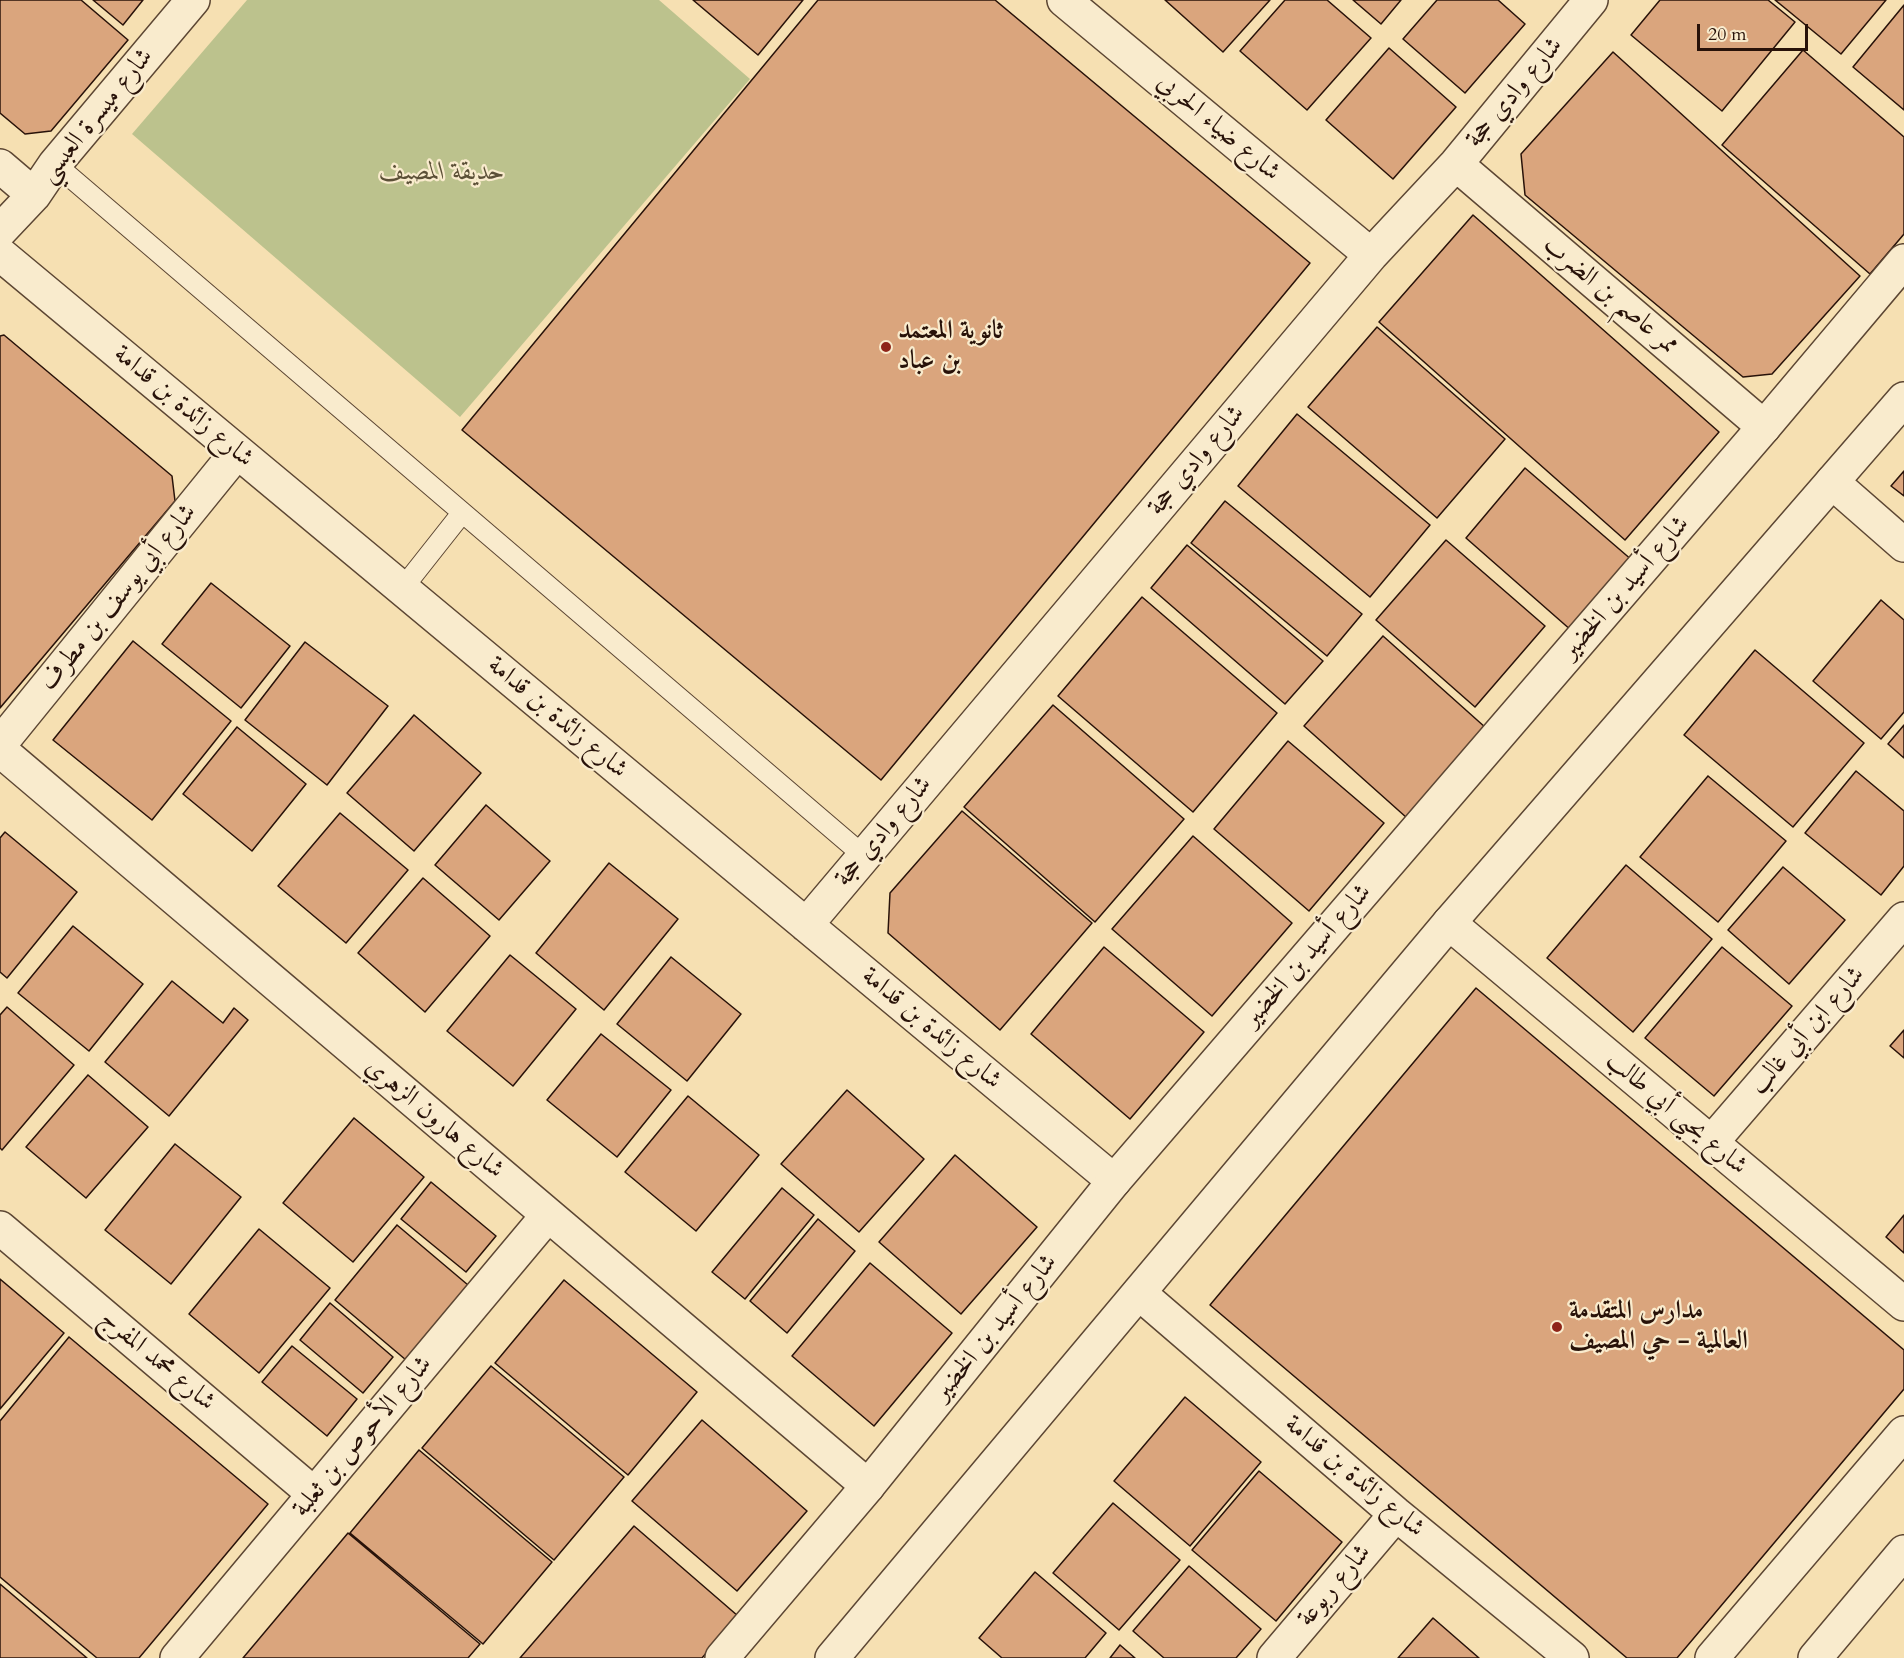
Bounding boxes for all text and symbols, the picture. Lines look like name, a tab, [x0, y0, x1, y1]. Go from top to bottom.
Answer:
scale bar	[1700, 12, 1811, 50]
text: 20 m	[1708, 22, 1747, 47]
street label: شارع وادي حجة	[1460, 31, 1570, 155]
street label: شارع ميسرة العبسي	[33, 42, 161, 190]
street label: شارع ضياء الحربي	[1150, 67, 1286, 189]
park label: حديقة المصيف	[379, 157, 505, 189]
street label: ممر عاصم بن الضرب	[1536, 230, 1684, 362]
place label: ثانوية المعتمد بن عباد	[898, 316, 1003, 378]
street label: شارع زائدة بن قدامة	[106, 339, 260, 475]
marker: ثانوية المعتمد بن عباد	[879, 340, 893, 354]
street label: شارع وادي حجة	[1142, 399, 1252, 523]
street label: شارع أبي يوسف بن مطرف	[34, 498, 204, 698]
street label: شارع أسيد بن الخضير	[1555, 510, 1697, 666]
street label: شارع زائدة بن قدامة	[480, 650, 634, 786]
street label: شارع وادي حجة	[829, 770, 939, 894]
street label: شارع أسيد بن الخضير	[1237, 878, 1379, 1034]
street label: شارع ابن أبي غالب	[1744, 960, 1872, 1102]
street label: شارع زائدة بن قدامة	[854, 961, 1008, 1097]
street label: شارع يحيى أبي طالب	[1599, 1046, 1753, 1182]
street label: شارع هارون الزهري	[358, 1052, 510, 1186]
street label: شارع أسيد بن الخضير	[927, 1248, 1065, 1408]
place label: مدارس المتقدمة العالمية - حي المصيف	[1569, 1296, 1748, 1358]
street label: شارع محمد المفرج	[93, 1304, 221, 1418]
marker: مدارس المتقدمة العالمية - حي المصيف	[1550, 1320, 1564, 1334]
street label: شارع الأحوص بن ثعلبة	[286, 1350, 440, 1524]
street label: شارع زائدة بن قدامة	[1277, 1409, 1431, 1545]
street label: شارع ربوعة	[1291, 1538, 1379, 1634]

